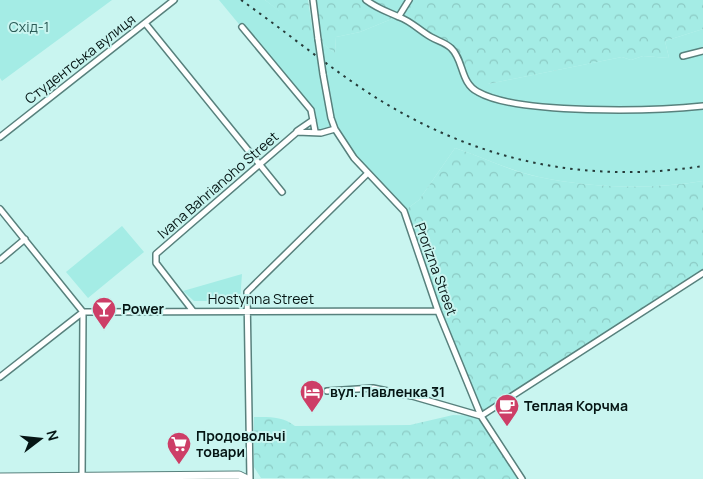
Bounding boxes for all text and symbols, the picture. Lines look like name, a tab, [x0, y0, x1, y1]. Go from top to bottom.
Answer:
street label: Студентська вулиця	[20, 9, 139, 108]
park label: Схід-1	[9, 17, 49, 36]
street label: Ivana Bahrianoho Street	[153, 127, 282, 242]
street label: Prorizna Street	[411, 220, 462, 318]
street label: Hostynna Street	[208, 289, 315, 308]
bar icon: Power	[91, 296, 117, 330]
place label: Power	[122, 299, 165, 318]
hotel icon: вул. Павленка 31	[299, 379, 325, 413]
place label: вул. Павленка 31	[330, 382, 445, 401]
cafe icon: Теплая Корчма	[494, 393, 520, 427]
place label: Теплая Корчма	[524, 396, 628, 415]
north arrow	[15, 414, 65, 464]
place label: Продовольчі товари	[196, 426, 286, 461]
text: N	[42, 428, 63, 443]
supermarket icon: Продовольчі товари	[166, 431, 192, 465]

